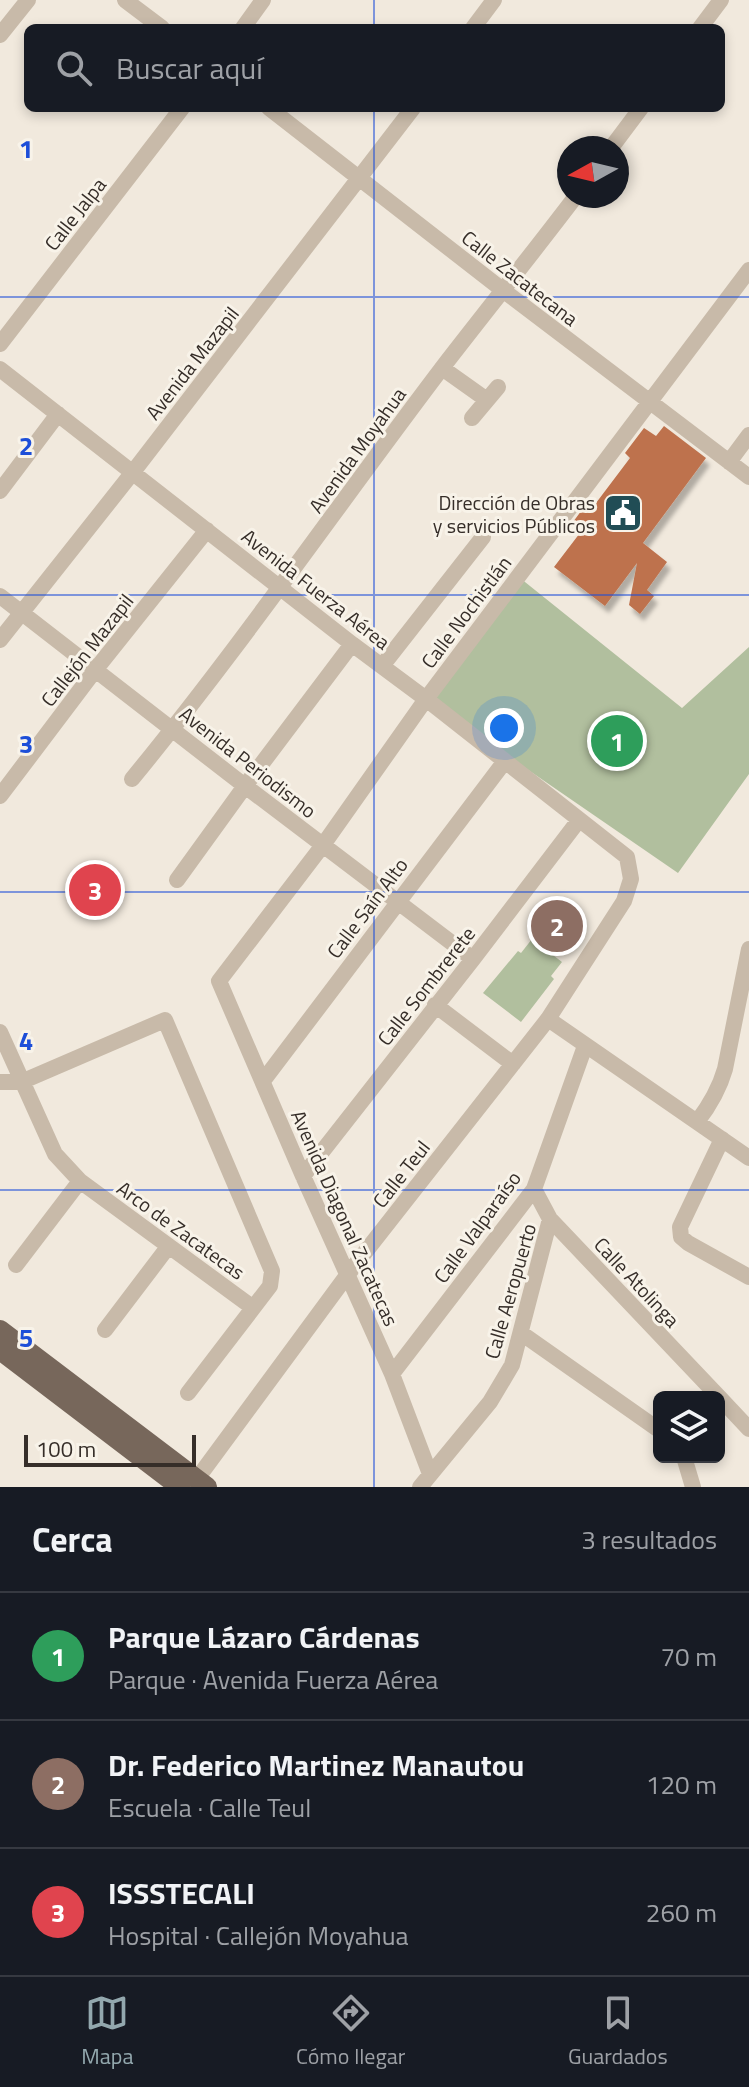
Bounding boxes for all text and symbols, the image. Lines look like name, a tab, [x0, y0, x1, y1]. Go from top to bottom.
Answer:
search box	[24, 24, 725, 112]
text: Buscar aquí	[116, 45, 263, 91]
icon: search	[52, 46, 96, 90]
text: 1	[19, 129, 33, 168]
north arrow	[557, 136, 629, 208]
street label: Calle Jalpa	[36, 171, 114, 257]
street label: Calle Zacatecana	[455, 222, 585, 334]
street label: Avenida Mazapil	[138, 300, 246, 426]
street label: Avenida Moyahua	[301, 381, 413, 519]
text: 2	[19, 426, 33, 465]
place label: Dirección de Obras y servicios Públicos	[433, 487, 595, 541]
public building icon: Dirección de Obras y servicios Públicos	[602, 492, 644, 534]
street label: Avenida Fuerza Aérea	[235, 521, 397, 657]
street label: Calle Nochistlán	[413, 549, 519, 675]
street label: Callejón Mazapil	[33, 587, 141, 713]
street label: Avenida Periodismo	[173, 699, 323, 825]
your location	[484, 708, 524, 748]
pin: 1	[591, 711, 643, 771]
text: 3	[19, 724, 33, 763]
street label: Calle Saín Alto	[319, 851, 415, 965]
pin: 3	[69, 860, 121, 920]
pin: 2	[531, 896, 583, 956]
street label: Calle Sombrerete	[369, 920, 483, 1052]
text: 4	[19, 1021, 33, 1060]
street label: Avenida Diagonal Zacatecas	[283, 1105, 407, 1331]
street label: Calle Teul	[365, 1133, 437, 1215]
street label: Calle Valparaíso	[426, 1164, 528, 1290]
street label: Arco de Zacatecas	[110, 1173, 252, 1287]
street label: Calle Aeropuerto	[476, 1220, 544, 1362]
street label: Calle Atolinga	[587, 1230, 687, 1334]
text: 5	[19, 1318, 33, 1357]
map controls	[653, 1391, 725, 1463]
button: layers	[653, 1391, 725, 1463]
scale bar	[24, 1431, 196, 1467]
text: 100 m	[36, 1432, 96, 1466]
text: Cerca	[32, 1513, 113, 1565]
text: 3 resultados	[581, 1520, 717, 1559]
text: Parque Lázaro Cárdenas	[108, 1614, 420, 1660]
text: 1	[51, 1637, 65, 1676]
text: 70 m	[660, 1637, 717, 1676]
text: Parque · Avenida Fuerza Aérea	[108, 1660, 438, 1699]
text: Dr. Federico Martinez Manautou	[108, 1742, 524, 1788]
text: 2	[51, 1765, 65, 1804]
text: 120 m	[646, 1765, 717, 1804]
text: Escuela · Calle Teul	[108, 1788, 311, 1827]
text: ISSSTECALI	[108, 1870, 255, 1916]
text: 3	[51, 1893, 65, 1932]
text: 260 m	[646, 1893, 717, 1932]
text: Hospital · Callejón Moyahua	[108, 1916, 409, 1955]
tab: Mapa	[81, 1991, 133, 2073]
tab: Cómo llegar	[296, 1991, 405, 2073]
tab: Guardados	[568, 1991, 668, 2073]

